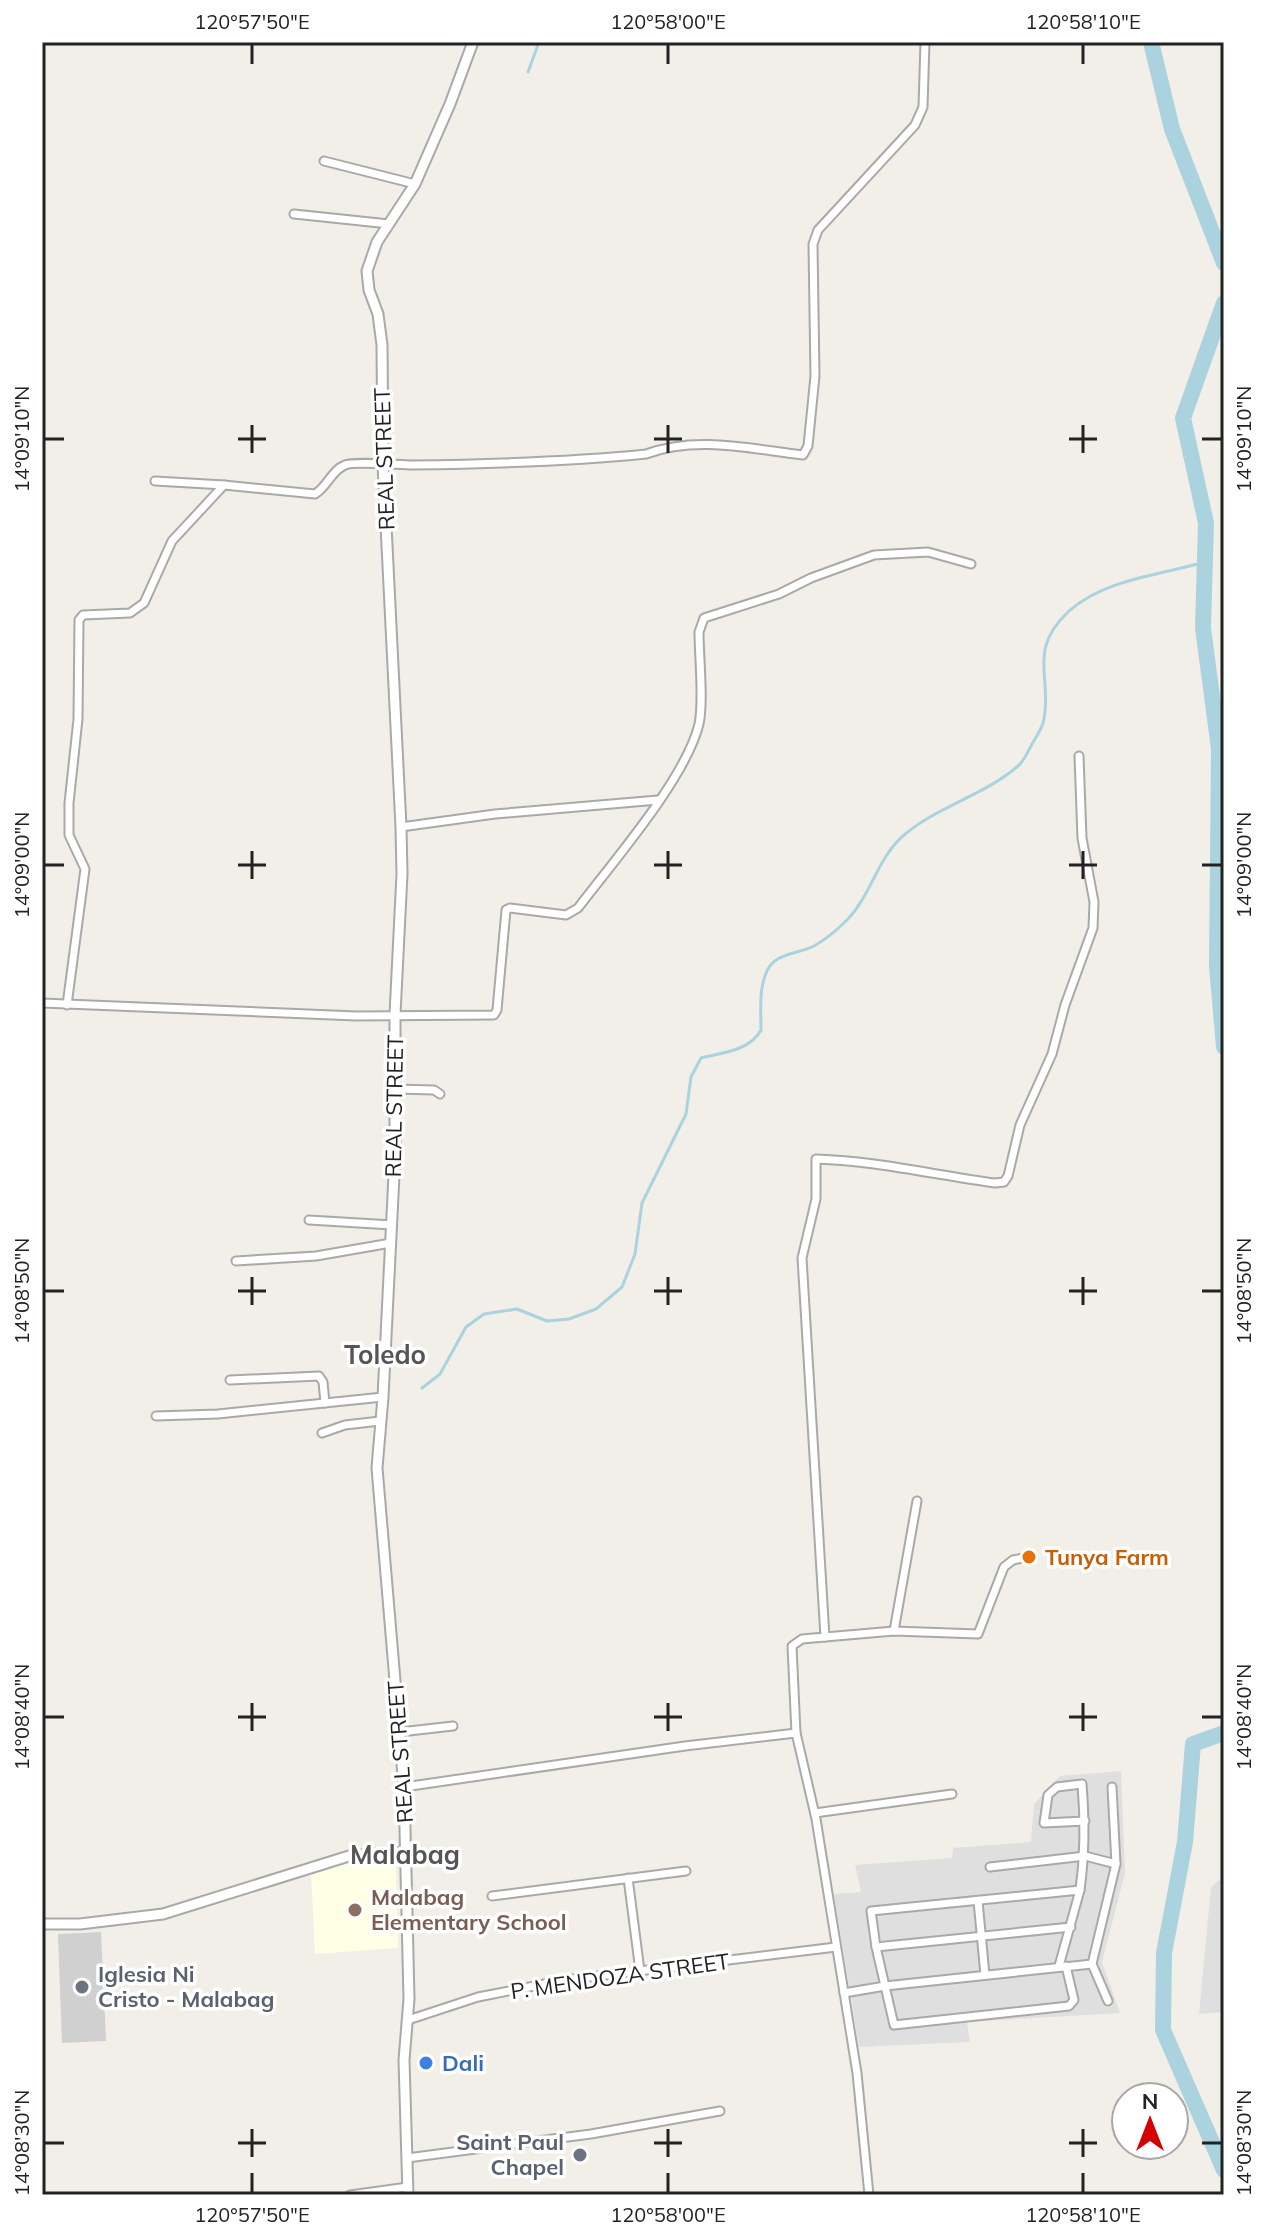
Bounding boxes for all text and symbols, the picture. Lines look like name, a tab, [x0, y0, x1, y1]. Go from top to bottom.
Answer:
text: 120°57'50"E	[194, 9, 310, 34]
text: 120°58'00"E	[610, 9, 726, 34]
text: 120°58'10"E	[1025, 9, 1141, 34]
text: 14°09'10"N	[9, 386, 34, 492]
text: 14°09'10"N	[1231, 386, 1256, 492]
street label: REAL STREET	[368, 387, 400, 531]
text: 14°09'00"N	[9, 812, 34, 918]
text: 14°09'00"N	[1231, 812, 1256, 918]
street label: REAL STREET	[379, 1035, 409, 1177]
text: 14°08'50"N	[9, 1238, 34, 1344]
text: 14°08'50"N	[1231, 1238, 1256, 1344]
district label: Toledo	[344, 1338, 426, 1371]
place label: Tunya Farm	[1045, 1543, 1169, 1571]
marker: Tunya Farm	[1020, 1548, 1038, 1566]
text: 14°08'40"N	[9, 1664, 34, 1770]
text: 14°08'40"N	[1231, 1664, 1256, 1770]
street label: REAL STREET	[381, 1680, 419, 1824]
district label: Malabag	[350, 1838, 460, 1871]
place label: Malabag Elementary School	[371, 1883, 567, 1936]
marker: Malabag Elementary School	[346, 1901, 364, 1919]
street label: P. MENDOZA STREET	[509, 1947, 731, 2005]
place label: Iglesia Ni Cristo - Malabag	[98, 1960, 274, 2013]
marker: Iglesia Ni Cristo - Malabag	[73, 1978, 91, 1996]
place label: Dali	[442, 2049, 484, 2077]
marker: Dali	[417, 2054, 435, 2072]
north arrow	[1110, 2081, 1190, 2161]
text: N	[1142, 2087, 1158, 2115]
text: 14°08'30"N	[9, 2090, 34, 2196]
text: 14°08'30"N	[1231, 2090, 1256, 2196]
place label: Saint Paul Chapel	[456, 2128, 564, 2181]
marker: Saint Paul Chapel	[571, 2146, 589, 2164]
text: 120°57'50"E	[194, 2202, 310, 2227]
text: 120°58'00"E	[610, 2202, 726, 2227]
text: 120°58'10"E	[1025, 2202, 1141, 2227]

